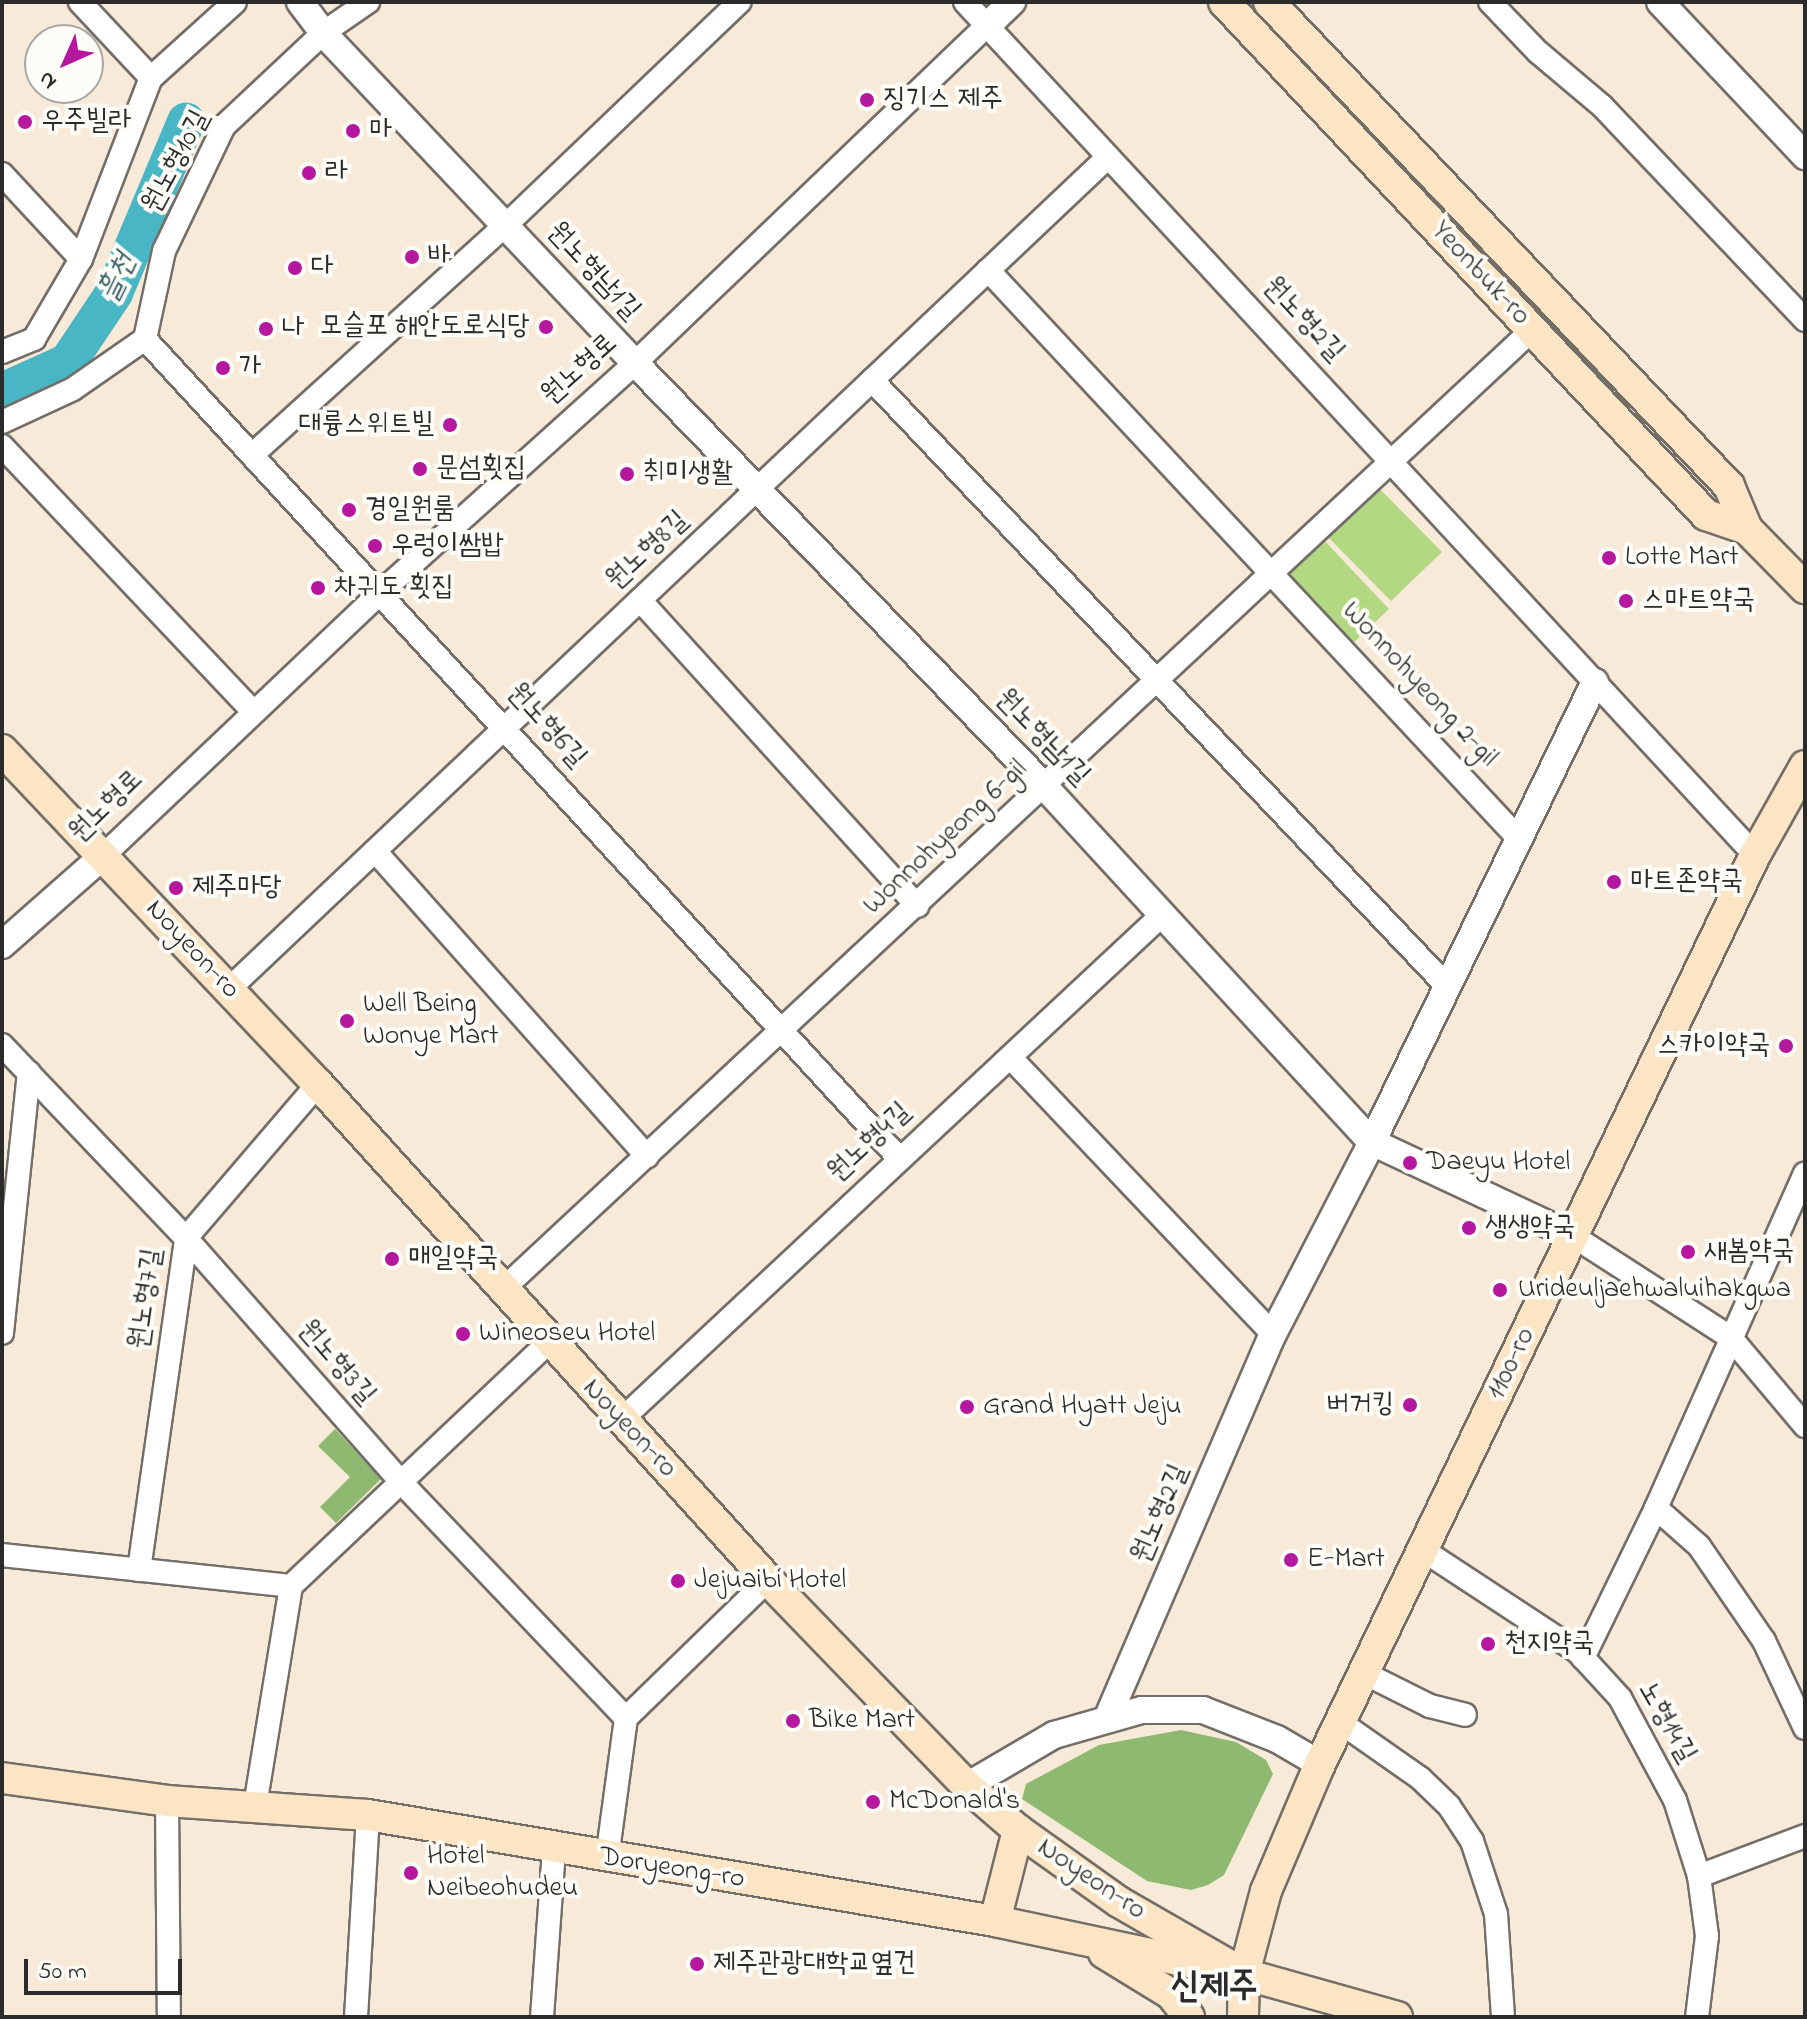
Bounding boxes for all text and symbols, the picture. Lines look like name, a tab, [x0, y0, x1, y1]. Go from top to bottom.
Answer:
north arrow	[24, 24, 104, 104]
text: N	[32, 63, 65, 96]
place label: 징기스 제주	[883, 83, 1003, 117]
marker: 징기스 제주	[858, 91, 876, 109]
place label: 우주빌라	[41, 105, 131, 139]
street label: 원노형10길	[136, 105, 218, 219]
marker: 우주빌라	[16, 113, 34, 131]
place label: 마	[369, 114, 392, 148]
marker: 마	[344, 122, 362, 140]
place label: 라	[325, 156, 348, 190]
marker: 라	[300, 164, 318, 182]
street label: Yeonbuk-ro	[1423, 215, 1537, 333]
street label: 원노형남1길	[539, 216, 647, 328]
place label: 바	[428, 240, 451, 274]
water label: 흘천	[91, 248, 145, 308]
marker: 바	[403, 248, 421, 266]
place label: 다	[311, 251, 334, 285]
marker: 다	[286, 259, 304, 277]
street label: 원노형2길	[1255, 270, 1351, 370]
place label: 모슬포 해안도로식당	[320, 310, 530, 344]
place label: 나	[282, 312, 305, 346]
marker: 모슬포 해안도로식당	[537, 318, 555, 336]
marker: 나	[257, 320, 275, 338]
street label: 원노형로	[535, 327, 625, 413]
place label: 가	[239, 351, 262, 385]
marker: 가	[214, 359, 232, 377]
place label: 대륭스위트빌	[299, 408, 434, 442]
marker: 대륭스위트빌	[441, 416, 459, 434]
place label: 문섬횟집	[436, 452, 526, 486]
place label: 취미생활	[643, 457, 733, 491]
marker: 문섬횟집	[411, 460, 429, 478]
marker: 취미생활	[618, 465, 636, 483]
place label: 경일원룸	[365, 493, 455, 527]
marker: 경일원룸	[340, 501, 358, 519]
street label: 원노형8길	[600, 504, 696, 598]
place label: 우렁이쌈밥	[391, 529, 504, 563]
marker: 우렁이쌈밥	[366, 537, 384, 555]
place label: Lotte Mart	[1625, 541, 1738, 575]
marker: Lotte Mart	[1600, 549, 1618, 567]
place label: 차귀도 횟집	[334, 571, 454, 605]
marker: 차귀도 횟집	[309, 579, 327, 597]
place label: 스마트약국	[1642, 584, 1755, 618]
marker: 스마트약국	[1617, 592, 1635, 610]
street label: Wonnohyeong 2-gil	[1334, 595, 1504, 775]
street label: 원노형6길	[499, 677, 593, 775]
street label: 원노형남1길	[988, 683, 1096, 793]
street label: Wonnohyeong 6-gil	[857, 753, 1035, 923]
street label: 원노형로	[63, 764, 151, 850]
place label: 마트존약국	[1630, 865, 1743, 899]
place label: 제주마당	[192, 871, 282, 905]
marker: 마트존약국	[1605, 873, 1623, 891]
marker: 제주마당	[167, 879, 185, 897]
street label: Noyeon-ro	[138, 893, 246, 1007]
place label: Well Being Wonye Mart	[363, 988, 498, 1054]
marker: Well Being Wonye Mart	[338, 1012, 356, 1030]
place label: 스카이약국	[1657, 1029, 1770, 1063]
marker: 스카이약국	[1777, 1037, 1795, 1055]
street label: 원노형4길	[821, 1096, 919, 1190]
place label: Daeyu Hotel	[1426, 1146, 1570, 1180]
marker: Daeyu Hotel	[1401, 1154, 1419, 1172]
place label: 생생약국	[1485, 1211, 1575, 1245]
marker: 생생약국	[1460, 1219, 1478, 1237]
place label: 새봄약국	[1704, 1235, 1794, 1269]
place label: 매일약국	[408, 1242, 498, 1276]
marker: 새봄약국	[1679, 1243, 1697, 1261]
street label: 원노형7길	[123, 1246, 171, 1352]
marker: 매일약국	[383, 1250, 401, 1268]
place label: Urideuljaehwaluihakgwa	[1518, 1273, 1791, 1307]
marker: Urideuljaehwaluihakgwa	[1489, 1279, 1511, 1301]
street label: 원노형3길	[290, 1314, 382, 1412]
place label: Wineoseu Hotel	[479, 1317, 655, 1351]
street label: 1100-ro	[1480, 1323, 1544, 1405]
marker: Wineoseu Hotel	[454, 1325, 472, 1343]
street label: Noyeon-ro	[575, 1372, 683, 1486]
place label: 버거킹	[1326, 1388, 1394, 1422]
place label: Grand Hyatt Jeju	[983, 1390, 1181, 1424]
marker: 버거킹	[1401, 1396, 1419, 1414]
marker: Grand Hyatt Jeju	[958, 1398, 976, 1416]
street label: 원노형2길	[1125, 1460, 1197, 1568]
place label: E-Mart	[1307, 1543, 1385, 1577]
marker: E-Mart	[1282, 1551, 1300, 1569]
place label: Jejuaibi Hotel	[694, 1564, 846, 1598]
marker: Jejuaibi Hotel	[669, 1572, 687, 1590]
place label: 천지약국	[1504, 1627, 1594, 1661]
marker: 천지약국	[1479, 1635, 1497, 1653]
street label: 노형14길	[1629, 1676, 1703, 1770]
place label: Bike Mart	[809, 1704, 915, 1738]
marker: Bike Mart	[784, 1712, 802, 1730]
place label: McDonald's	[889, 1785, 1020, 1819]
marker: McDonald's	[864, 1793, 882, 1811]
street label: Noyeon-ro	[1030, 1831, 1152, 1929]
place label: Hotel Neibeohudeu	[427, 1840, 578, 1906]
street label: Doryeong-ro	[597, 1841, 747, 1897]
marker: Hotel Neibeohudeu	[402, 1864, 420, 1882]
scale bar	[28, 1943, 186, 1993]
place label: 제주관광대학교옆건	[713, 1947, 916, 1981]
text: 50 m	[38, 1955, 87, 1990]
marker: 제주관광대학교옆건	[688, 1955, 706, 1973]
district label: 신제주	[1171, 1966, 1257, 2010]

